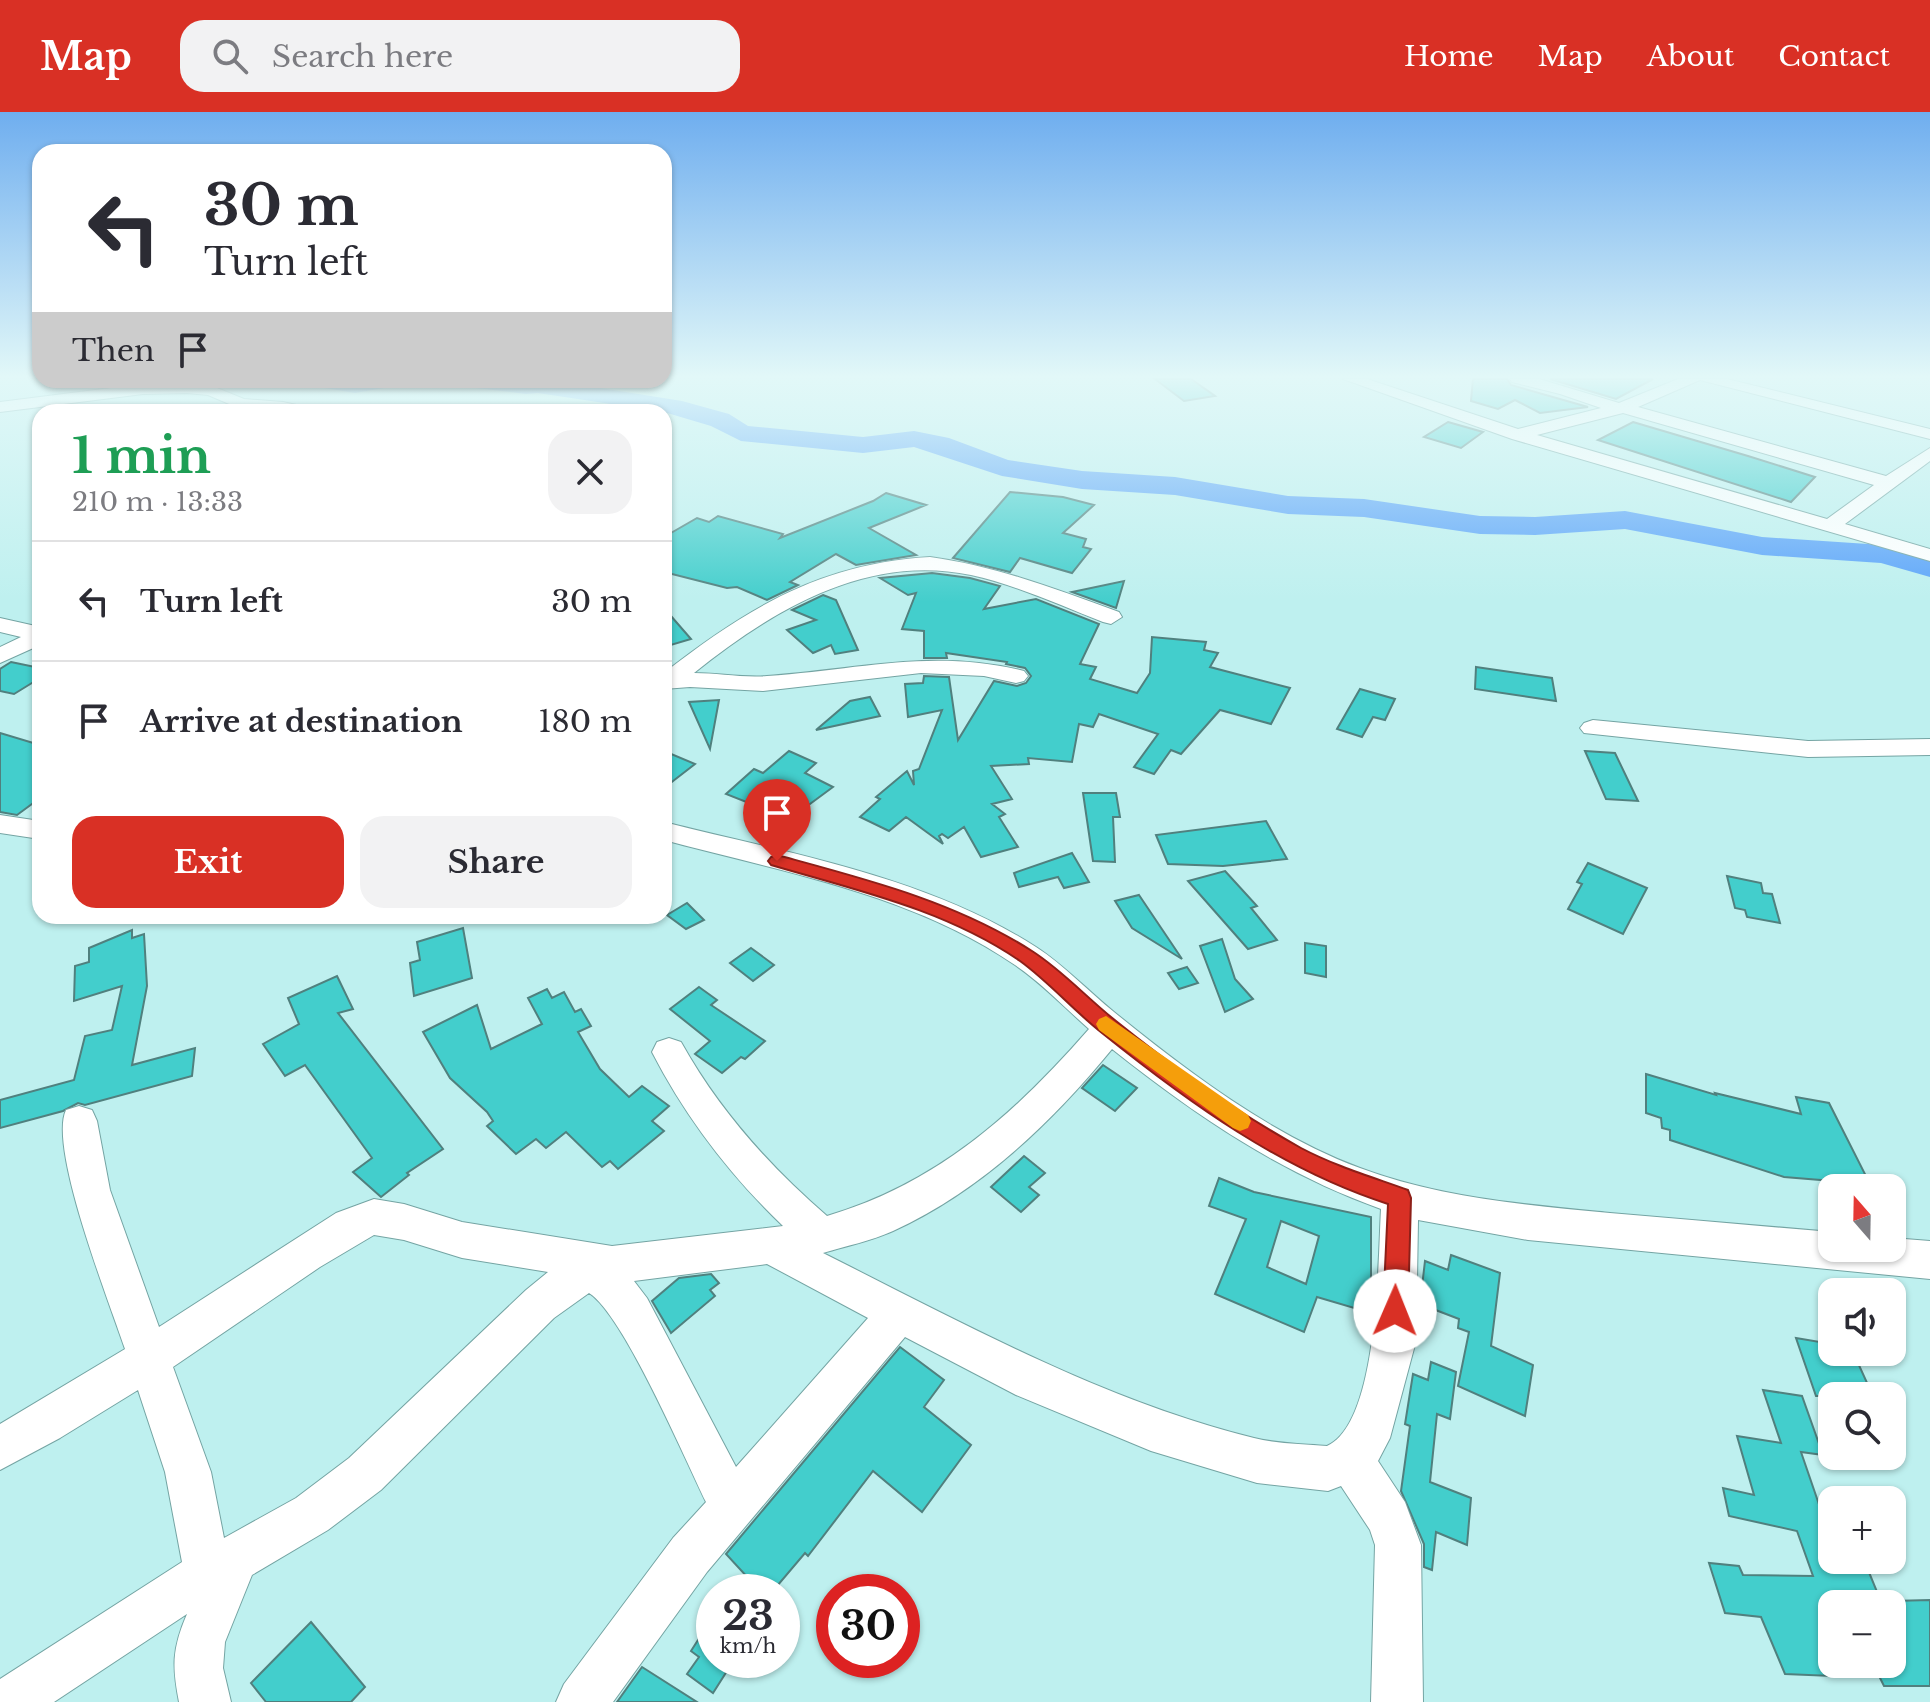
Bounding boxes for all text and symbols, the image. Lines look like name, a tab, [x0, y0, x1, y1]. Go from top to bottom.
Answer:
search box	[180, 20, 740, 92]
text: Map	[40, 33, 132, 80]
icon: search	[208, 34, 252, 78]
text: Search here	[272, 38, 453, 75]
text: Home	[1404, 39, 1494, 74]
text: Map	[1538, 39, 1603, 74]
text: About	[1647, 39, 1734, 74]
text: Contact	[1778, 39, 1890, 74]
text: 30 m	[204, 171, 359, 240]
icon: left	[72, 176, 176, 280]
text: Turn left	[204, 240, 368, 285]
icon: arrive	[171, 328, 215, 372]
text: Then	[72, 332, 155, 369]
text: 1 min	[72, 426, 211, 486]
button: close	[548, 430, 632, 514]
text: 210 m · 13:33	[72, 486, 243, 518]
icon: left	[72, 579, 116, 623]
text: Turn left	[140, 583, 283, 620]
text: 30 m	[551, 583, 632, 620]
icon: arrive	[72, 699, 116, 743]
text: Arrive at destination	[140, 703, 463, 740]
text: 180 m	[538, 703, 632, 740]
pin	[743, 779, 811, 861]
icon: arrive	[755, 791, 799, 835]
button: Exit	[72, 816, 344, 908]
button: Share	[360, 816, 632, 908]
north arrow	[1818, 1174, 1906, 1262]
map controls	[1818, 1174, 1906, 1678]
position arrow	[1353, 1269, 1437, 1353]
button: sound	[1818, 1278, 1906, 1366]
button: search	[1818, 1382, 1906, 1470]
button: +	[1818, 1486, 1906, 1574]
speed limit sign: 30	[816, 1574, 920, 1678]
button: −	[1818, 1590, 1906, 1678]
text: 23	[722, 1591, 774, 1641]
text: km/h	[720, 1634, 776, 1658]

